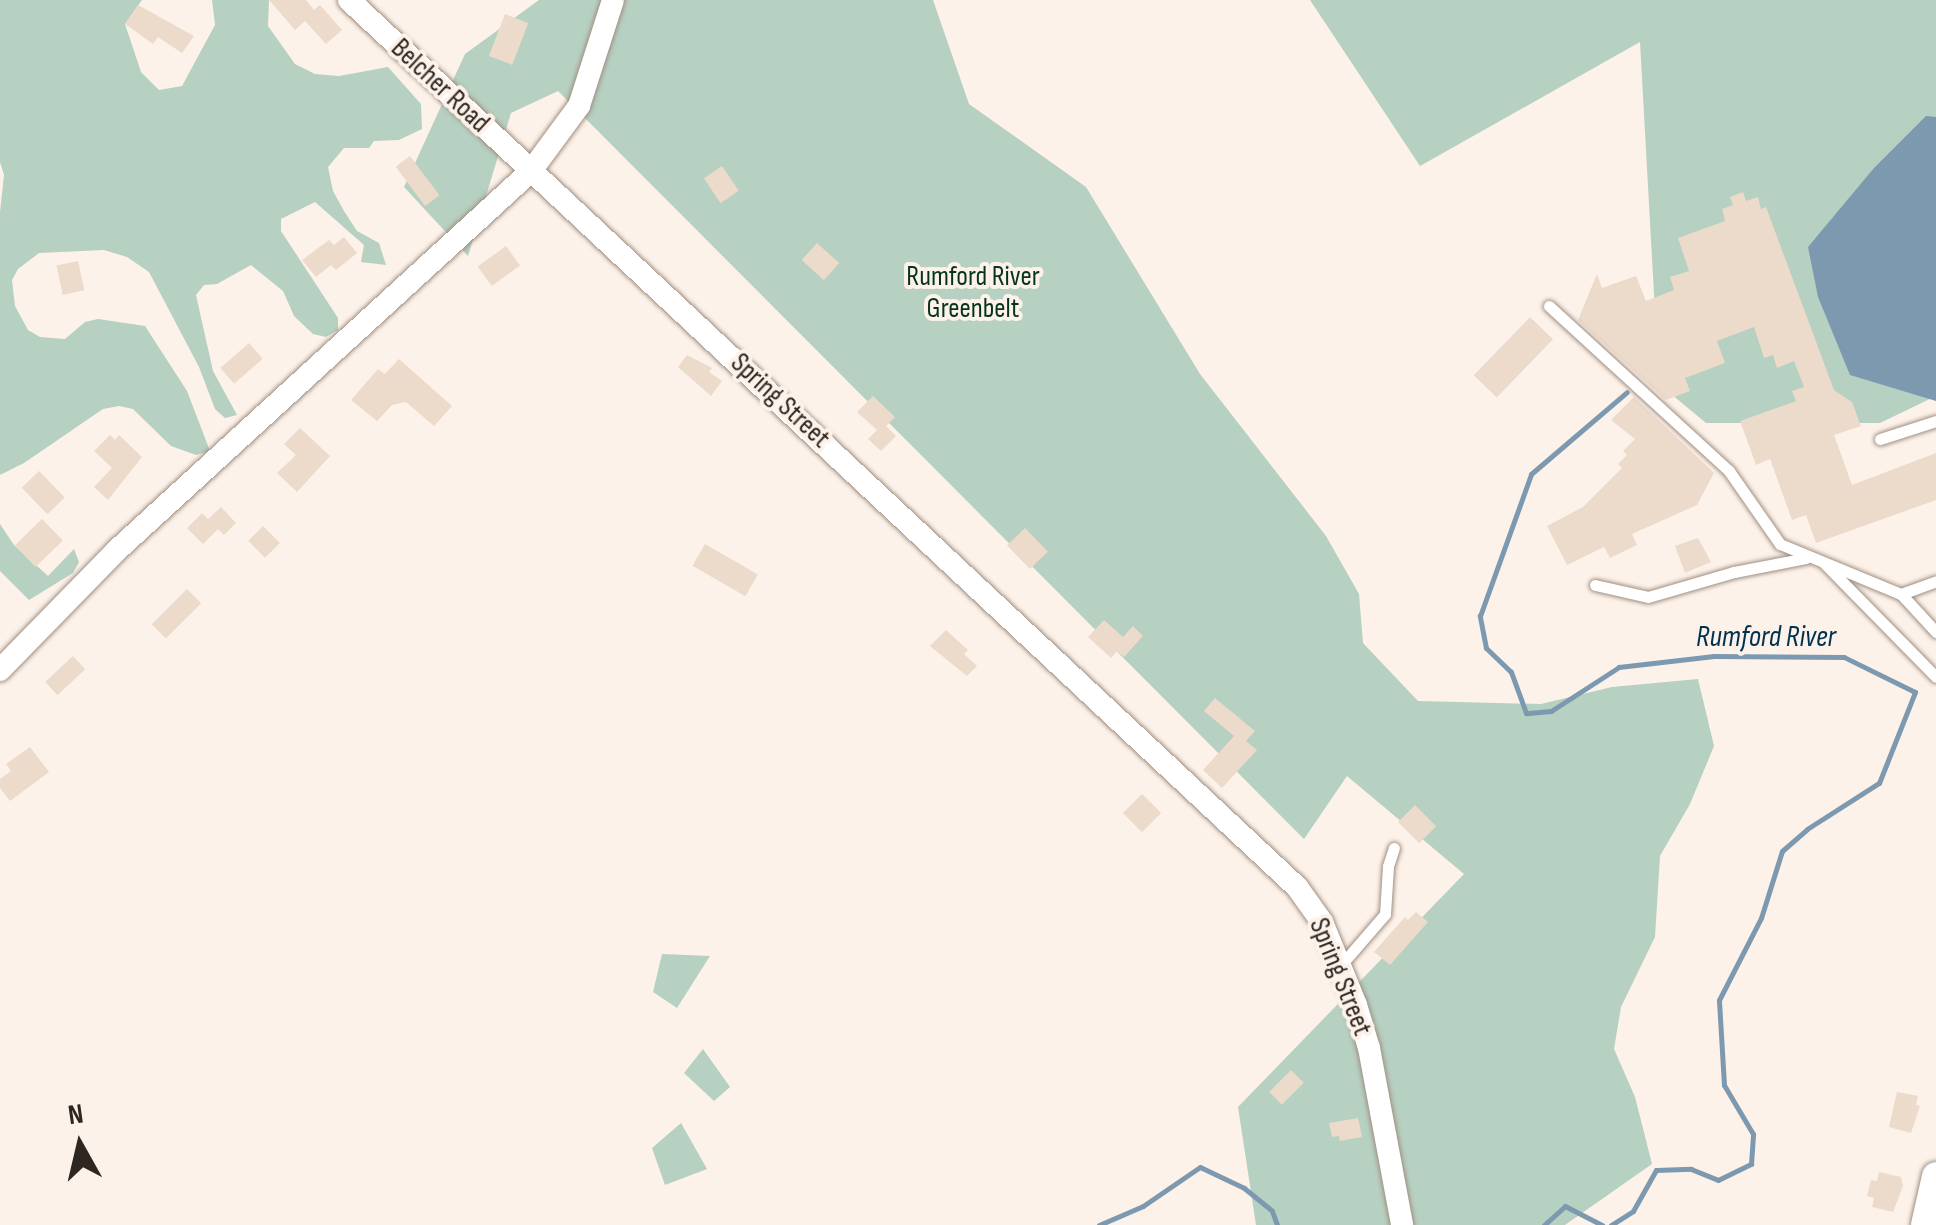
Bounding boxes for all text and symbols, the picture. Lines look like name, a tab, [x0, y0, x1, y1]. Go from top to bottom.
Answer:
street label: Belcher Road	[384, 32, 496, 140]
park label: Rumford River Greenbelt	[906, 260, 1040, 326]
street label: Spring Street	[723, 347, 837, 455]
water label: Rumford River	[1696, 619, 1836, 655]
street label: Spring Street	[1301, 913, 1379, 1041]
north arrow	[30, 1095, 130, 1195]
text: N	[66, 1097, 85, 1132]

